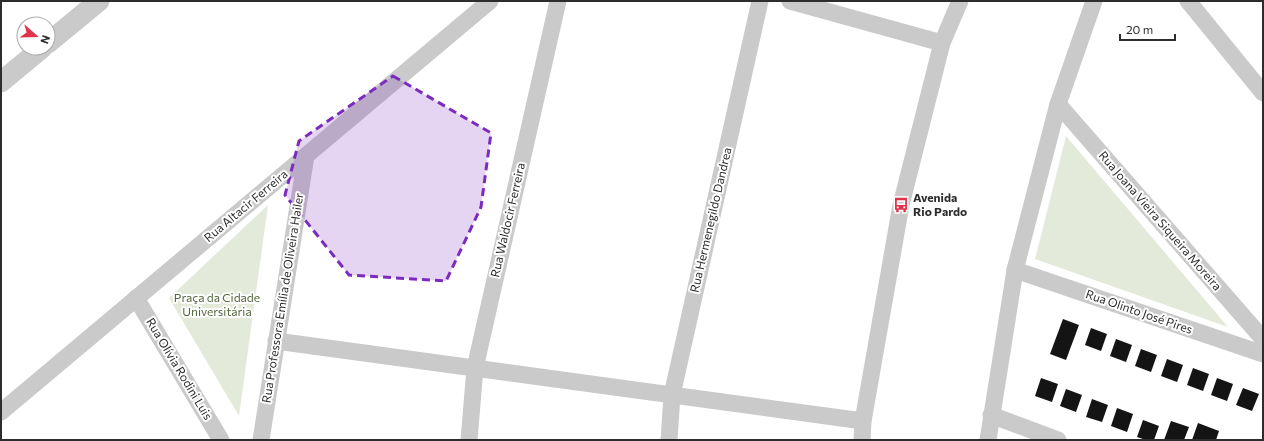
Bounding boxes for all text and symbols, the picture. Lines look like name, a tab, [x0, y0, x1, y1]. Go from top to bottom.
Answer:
north arrow	[16, 16, 56, 56]
scale bar	[1120, 16, 1175, 42]
text: 20 m	[1126, 22, 1153, 36]
text: N	[38, 33, 53, 46]
street label: Rua Hermenegildo Dandrea	[686, 146, 734, 294]
street label: Rua Joana Vieira Siqueira Moreira	[1096, 148, 1225, 293]
street label: Rua Waldocir Ferreira	[487, 161, 527, 278]
street label: Rua Altacir Ferreira	[201, 166, 290, 244]
place label: Avenida Rio Pardo	[913, 190, 967, 218]
street label: Rua Professora Emília de Oliveira Hailer	[258, 192, 306, 404]
bus stop icon: Avenida Rio Pardo	[892, 196, 910, 214]
street label: Rua Olinto José Pires	[1084, 286, 1195, 337]
park label: Praça da Cidade Universitária	[174, 290, 260, 318]
street label: Rua Olívia Rodini Luis	[144, 315, 216, 422]

